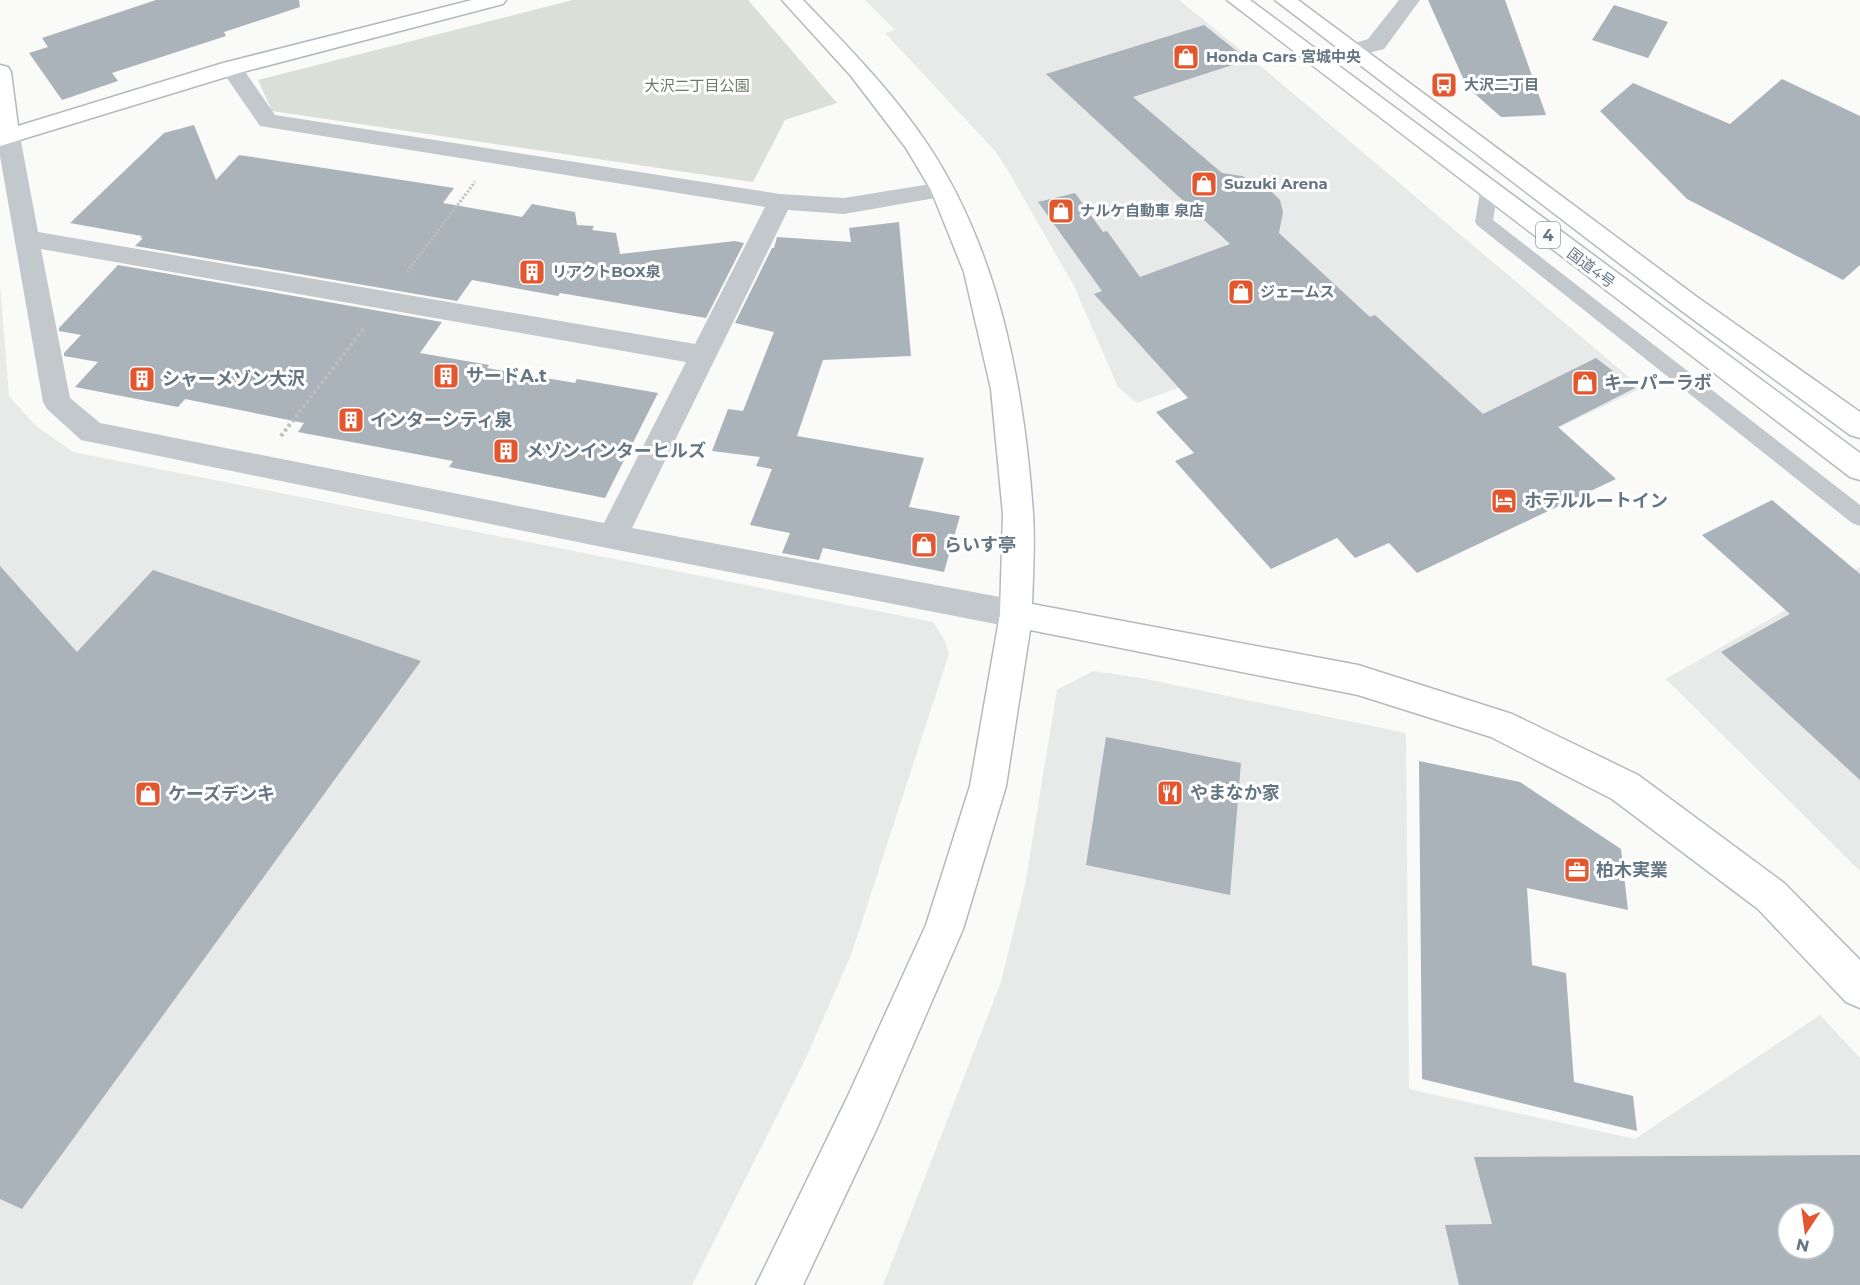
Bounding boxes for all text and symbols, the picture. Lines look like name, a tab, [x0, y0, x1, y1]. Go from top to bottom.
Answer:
shop icon: Honda Cars 宮城中央	[1171, 42, 1201, 72]
place label: Honda Cars 宮城中央	[1206, 47, 1361, 66]
bus stop icon: 大沢二丁目	[1429, 70, 1459, 100]
place label: 大沢二丁目	[1464, 75, 1539, 94]
park label: 大沢二丁目公園	[644, 76, 750, 95]
shop icon: Suzuki Arena	[1189, 169, 1219, 199]
place label: Suzuki Arena	[1224, 174, 1328, 193]
shop icon: ナルケ自動車 泉店	[1046, 196, 1076, 226]
place label: ナルケ自動車 泉店	[1080, 201, 1204, 220]
road number: 4	[1536, 222, 1560, 248]
street label: 国道4号	[1564, 243, 1619, 292]
building icon: リアクトBOX泉	[517, 257, 547, 287]
place label: リアクトBOX泉	[552, 262, 661, 281]
shop icon: ジェームス	[1226, 277, 1256, 307]
place label: ジェームス	[1260, 282, 1335, 301]
building icon: サードA.t	[431, 361, 461, 391]
building icon: シャーメゾン大沢	[127, 364, 157, 394]
place label: サードA.t	[466, 365, 547, 387]
place label: シャーメゾン大沢	[162, 368, 305, 390]
shop icon: キーパーラボ	[1570, 368, 1600, 398]
place label: キーパーラボ	[1604, 372, 1712, 394]
building icon: インターシティ泉	[336, 405, 366, 435]
place label: インターシティ泉	[370, 409, 513, 431]
building icon: メゾンインターヒルズ	[491, 436, 521, 466]
place label: メゾンインターヒルズ	[526, 440, 706, 462]
hotel icon: ホテルルートイン	[1489, 486, 1519, 516]
place label: ホテルルートイン	[1524, 490, 1668, 512]
shop icon: らいす亭	[909, 530, 939, 560]
place label: らいす亭	[944, 534, 1016, 556]
restaurant icon: やまなか家	[1155, 778, 1185, 808]
shop icon: ケーズデンキ	[133, 779, 163, 809]
place label: やまなか家	[1190, 782, 1280, 804]
place label: ケーズデンキ	[168, 783, 275, 805]
office icon: 柏木実業	[1562, 855, 1592, 885]
place label: 柏木実業	[1596, 859, 1668, 881]
north arrow	[1776, 1201, 1836, 1261]
text: N	[1794, 1234, 1811, 1256]

